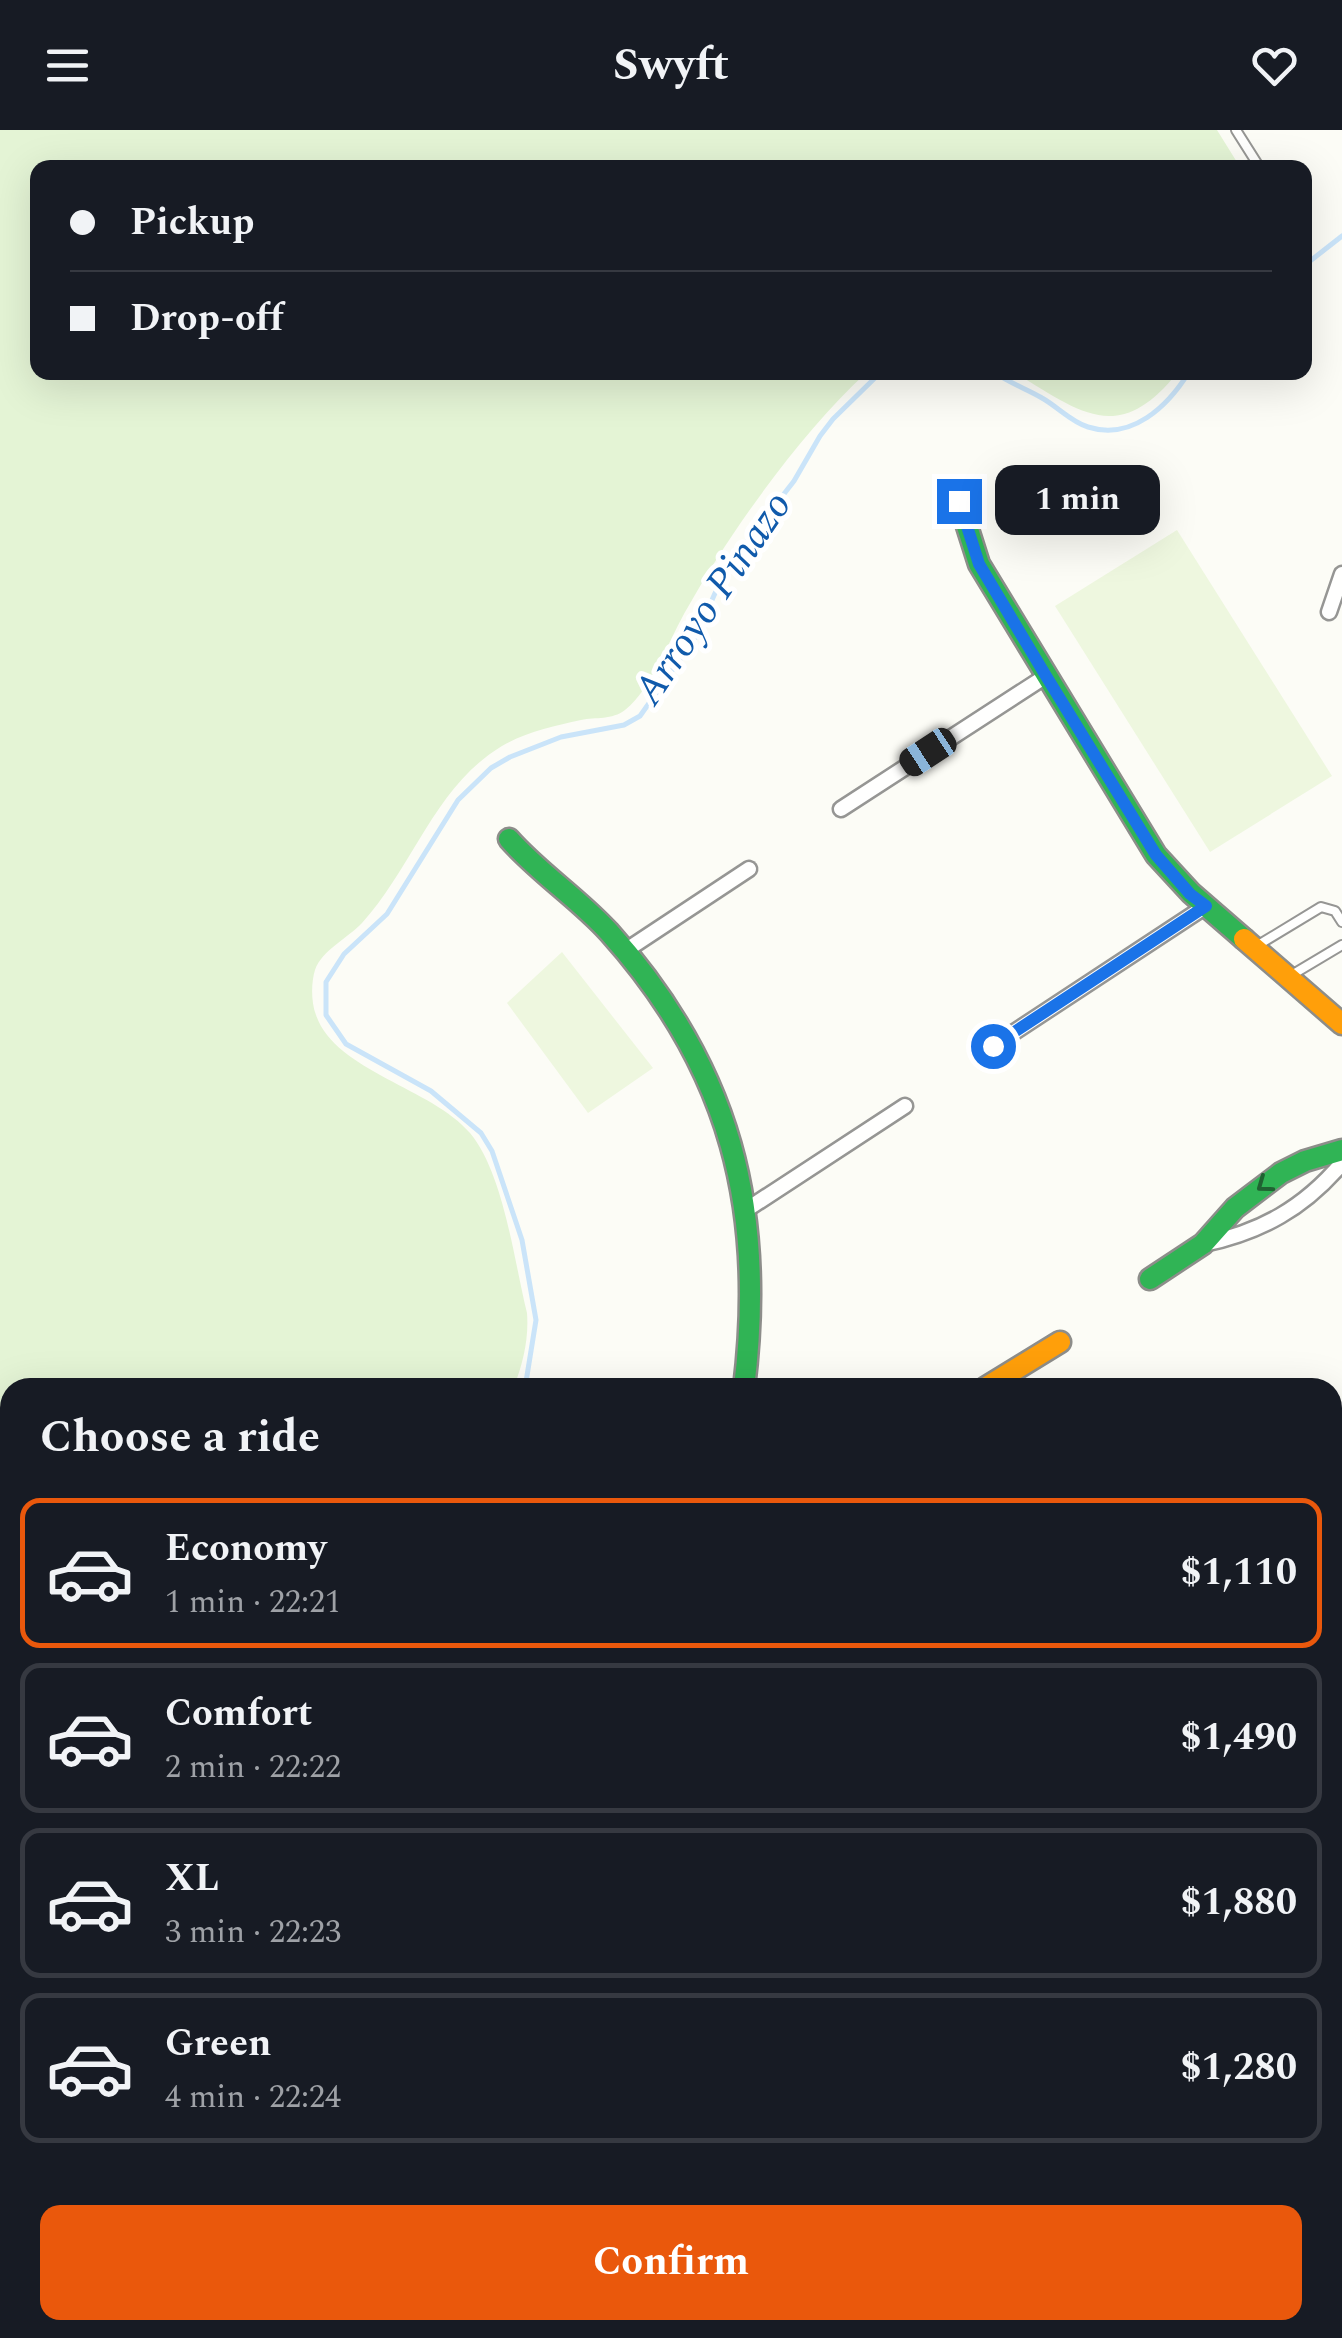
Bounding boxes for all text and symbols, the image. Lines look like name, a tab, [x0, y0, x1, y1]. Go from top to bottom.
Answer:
text: Swyft	[613, 31, 729, 100]
icon: menu	[40, 38, 95, 93]
icon: heart	[1247, 38, 1302, 93]
text: Pickup	[130, 194, 254, 252]
text: Drop-off	[130, 290, 284, 348]
callout: 1 min	[994, 466, 1159, 536]
text: 1 min	[1035, 475, 1120, 524]
water label: Arroyo Pinazo	[617, 478, 808, 719]
route end	[937, 479, 982, 524]
car	[895, 723, 961, 781]
route start	[971, 1024, 1016, 1069]
one-way arrow	[1257, 1172, 1276, 1191]
text: Choose a ride	[40, 1403, 320, 1472]
text: Economy	[165, 1520, 326, 1578]
icon: car	[45, 1528, 135, 1618]
text: $1,110	[1180, 1544, 1297, 1602]
text: 1 min · 22:21	[165, 1578, 341, 1627]
text: Comfort	[165, 1685, 312, 1743]
icon: car	[45, 1693, 135, 1783]
text: $1,490	[1180, 1709, 1297, 1767]
text: 2 min · 22:22	[165, 1743, 341, 1792]
text: XL	[165, 1850, 219, 1908]
icon: car	[45, 1858, 135, 1948]
text: $1,880	[1180, 1874, 1297, 1932]
text: 3 min · 22:23	[165, 1908, 341, 1957]
text: Green	[165, 2015, 272, 2073]
icon: car	[45, 2023, 135, 2113]
text: $1,280	[1180, 2039, 1297, 2097]
text: 4 min · 22:24	[165, 2073, 341, 2122]
button: Confirm	[40, 2205, 1302, 2320]

